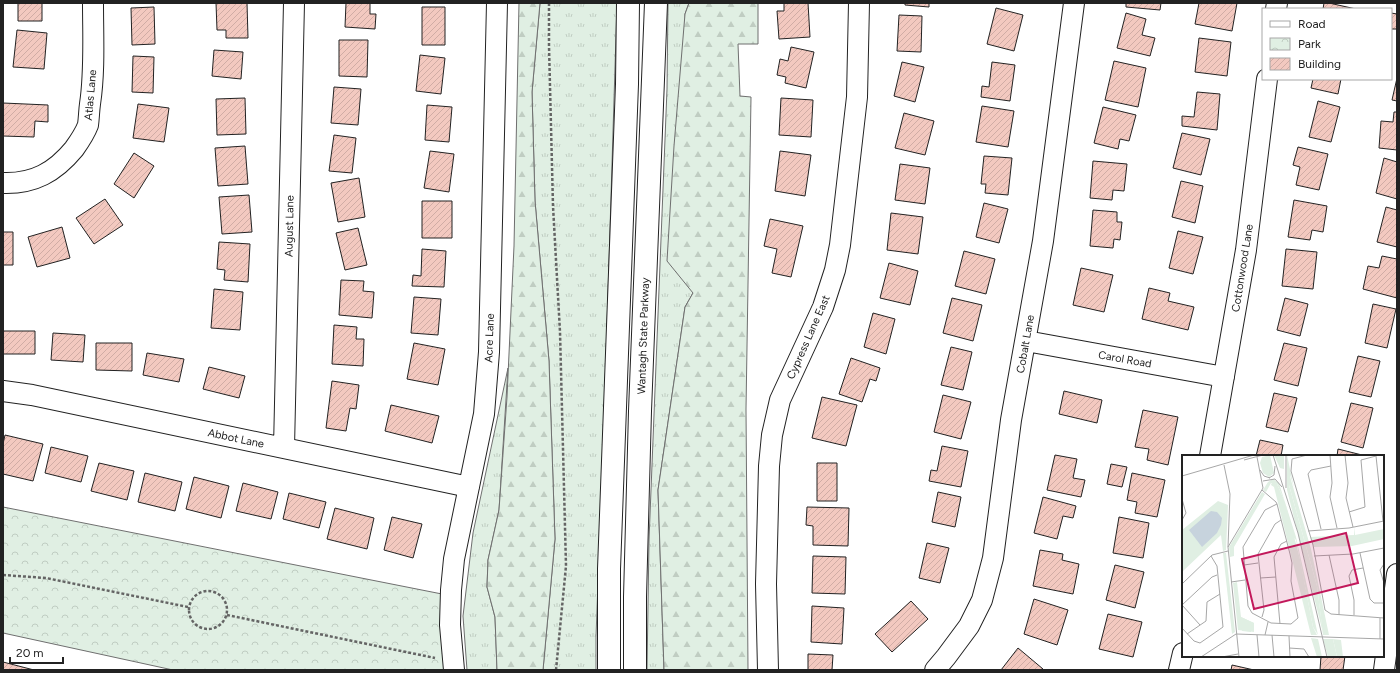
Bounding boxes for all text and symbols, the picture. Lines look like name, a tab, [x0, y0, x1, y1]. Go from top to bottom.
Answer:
legend	[1262, 8, 1392, 80]
text: Road	[1298, 17, 1326, 31]
text: Park	[1298, 37, 1321, 51]
text: Building	[1298, 57, 1341, 71]
street label: Atlas Lane	[82, 69, 99, 121]
street label: August Lane	[282, 195, 297, 257]
street label: Cottonwood Lane	[1229, 223, 1256, 313]
street label: Wantagh State Parkway	[635, 277, 652, 395]
street label: Cypress Lane East	[784, 293, 833, 381]
street label: Acre Lane	[482, 313, 497, 363]
street label: Cobalt Lane	[1014, 314, 1037, 374]
street label: Carol Road	[1097, 348, 1153, 371]
street label: Abbot Lane	[207, 426, 265, 451]
inset map	[1182, 455, 1384, 657]
scale bar	[10, 639, 63, 665]
text: 20 m	[16, 646, 44, 660]

